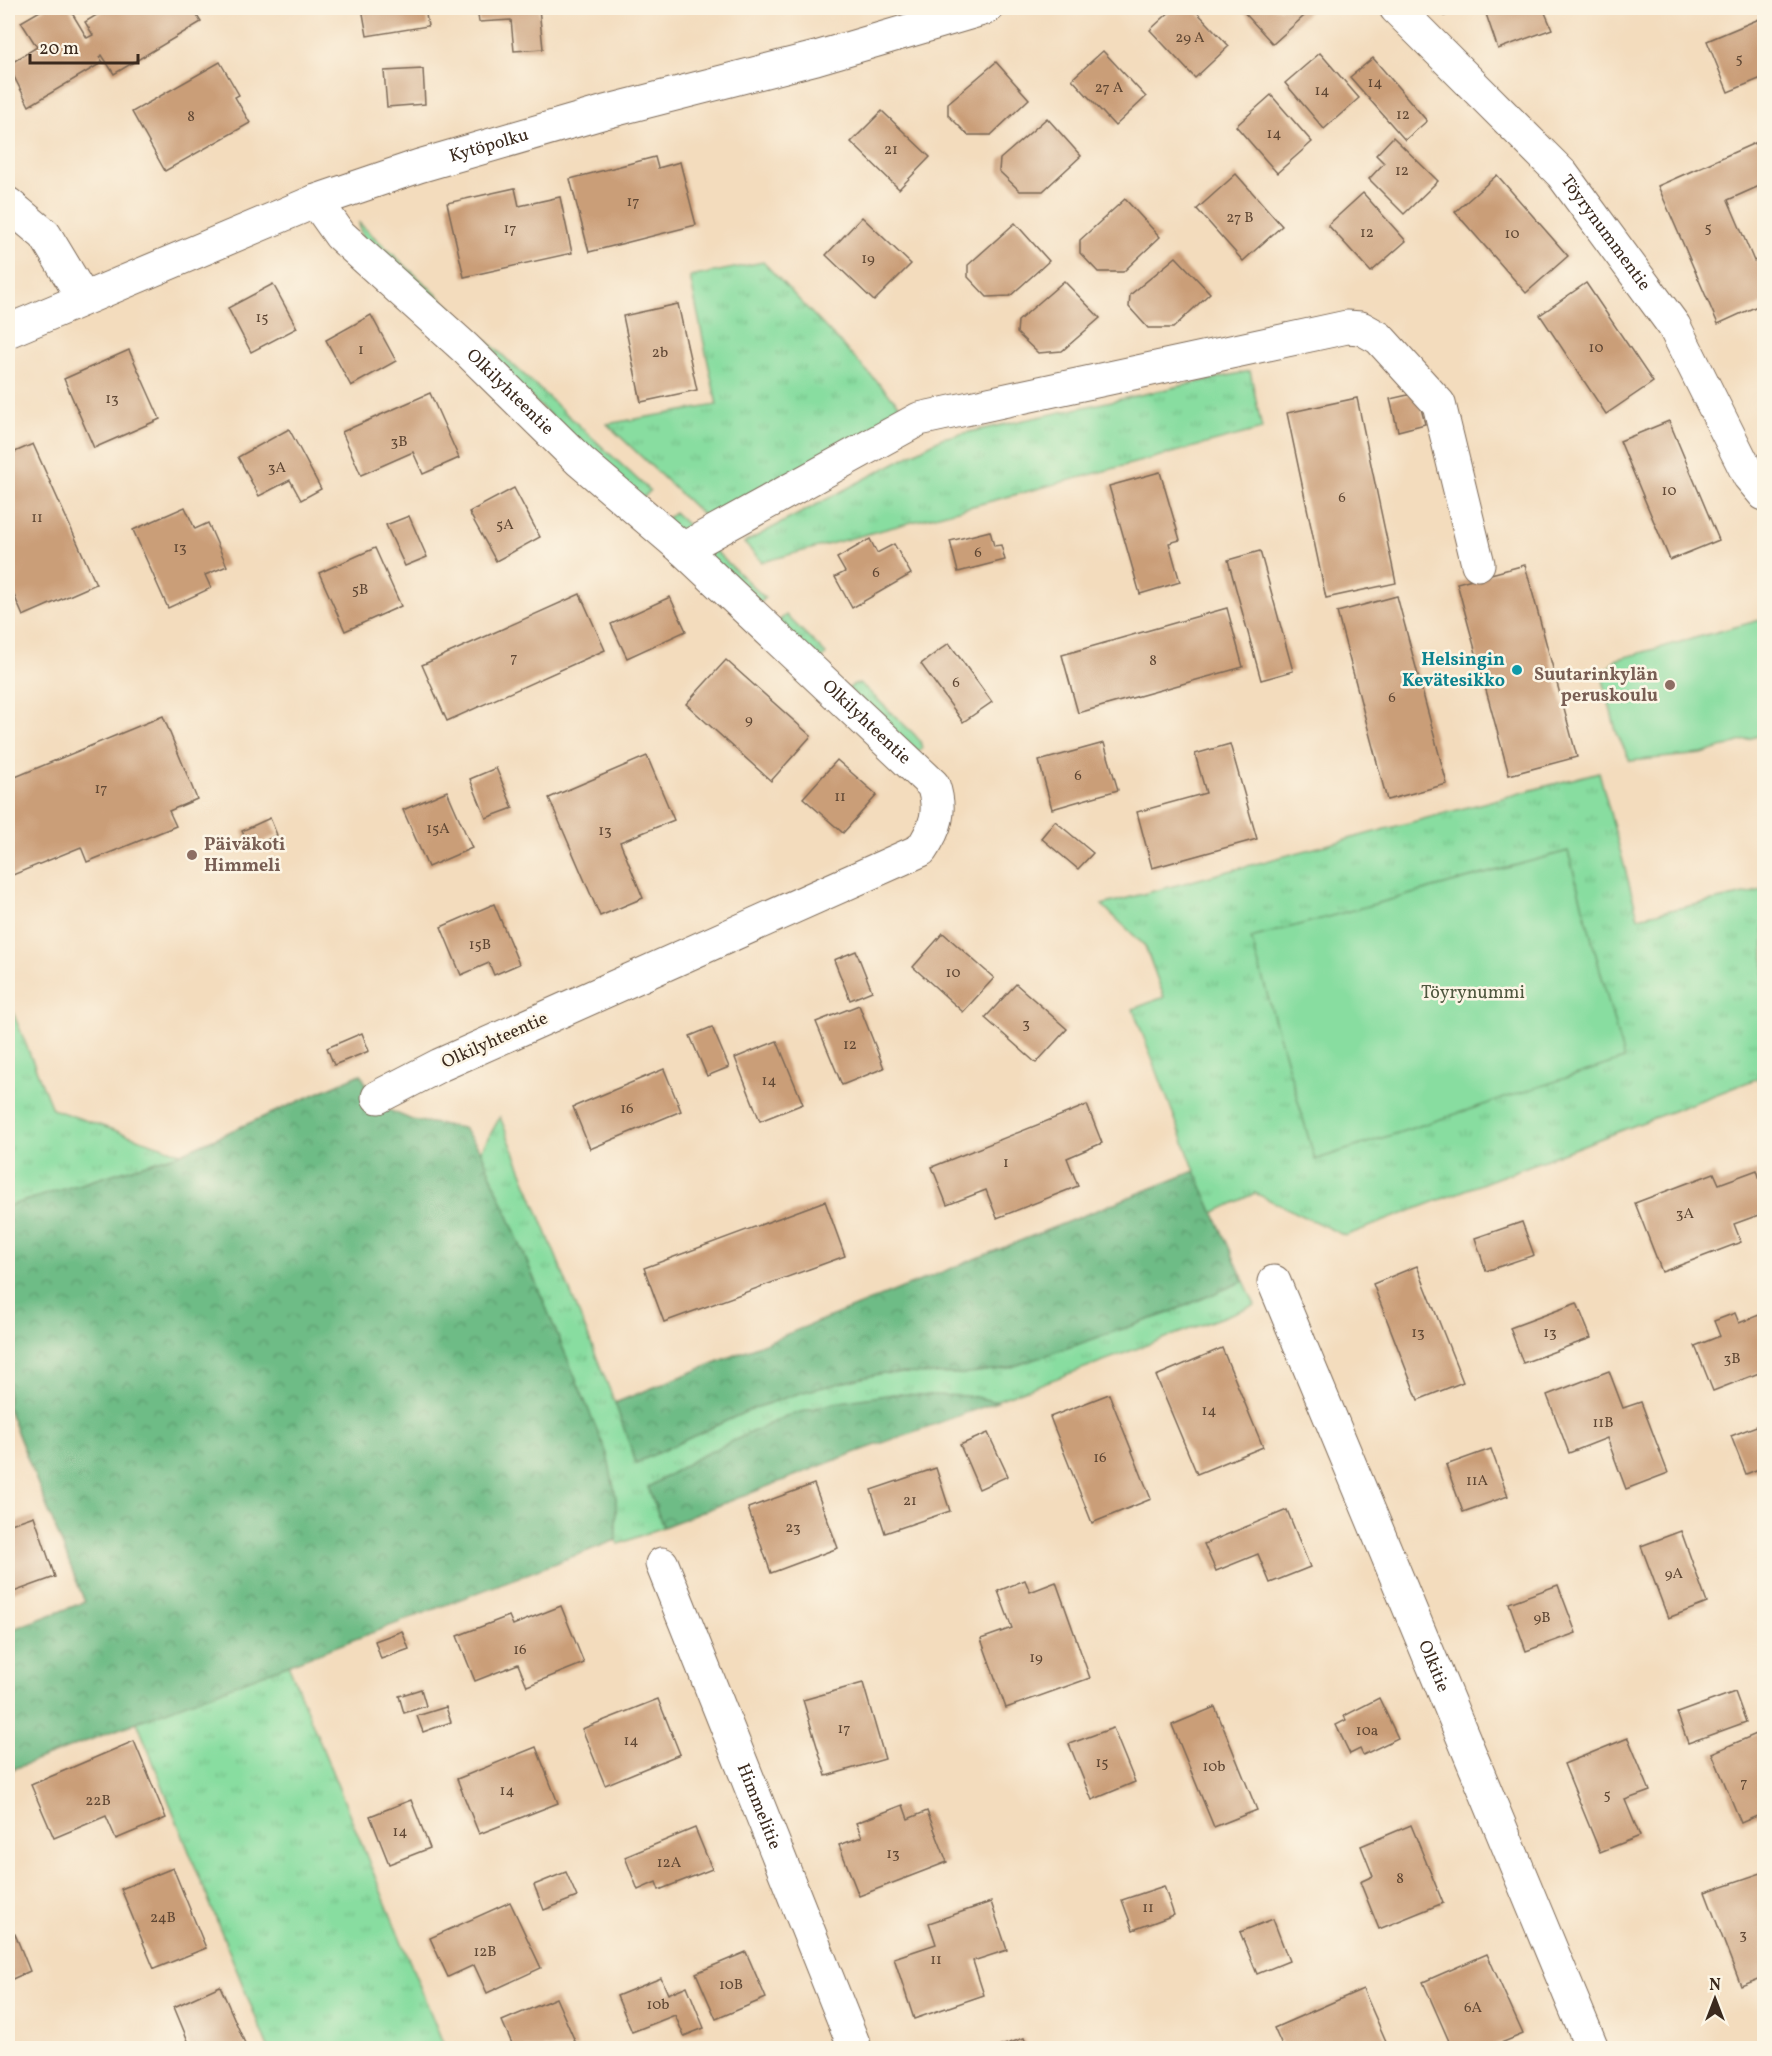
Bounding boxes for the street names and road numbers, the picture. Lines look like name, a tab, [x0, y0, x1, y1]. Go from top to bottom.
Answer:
street label: Kytöpolku	[446, 122, 532, 169]
street label: Töyrynummentie	[1554, 170, 1656, 296]
street label: Olkilyhteentie	[460, 343, 559, 441]
street label: Olkilyhteentie	[816, 674, 916, 770]
street label: Olkilyhteentie	[438, 1006, 552, 1076]
street label: Olkitie	[1412, 1636, 1455, 1696]
street label: Himmelitie	[730, 1760, 787, 1853]

